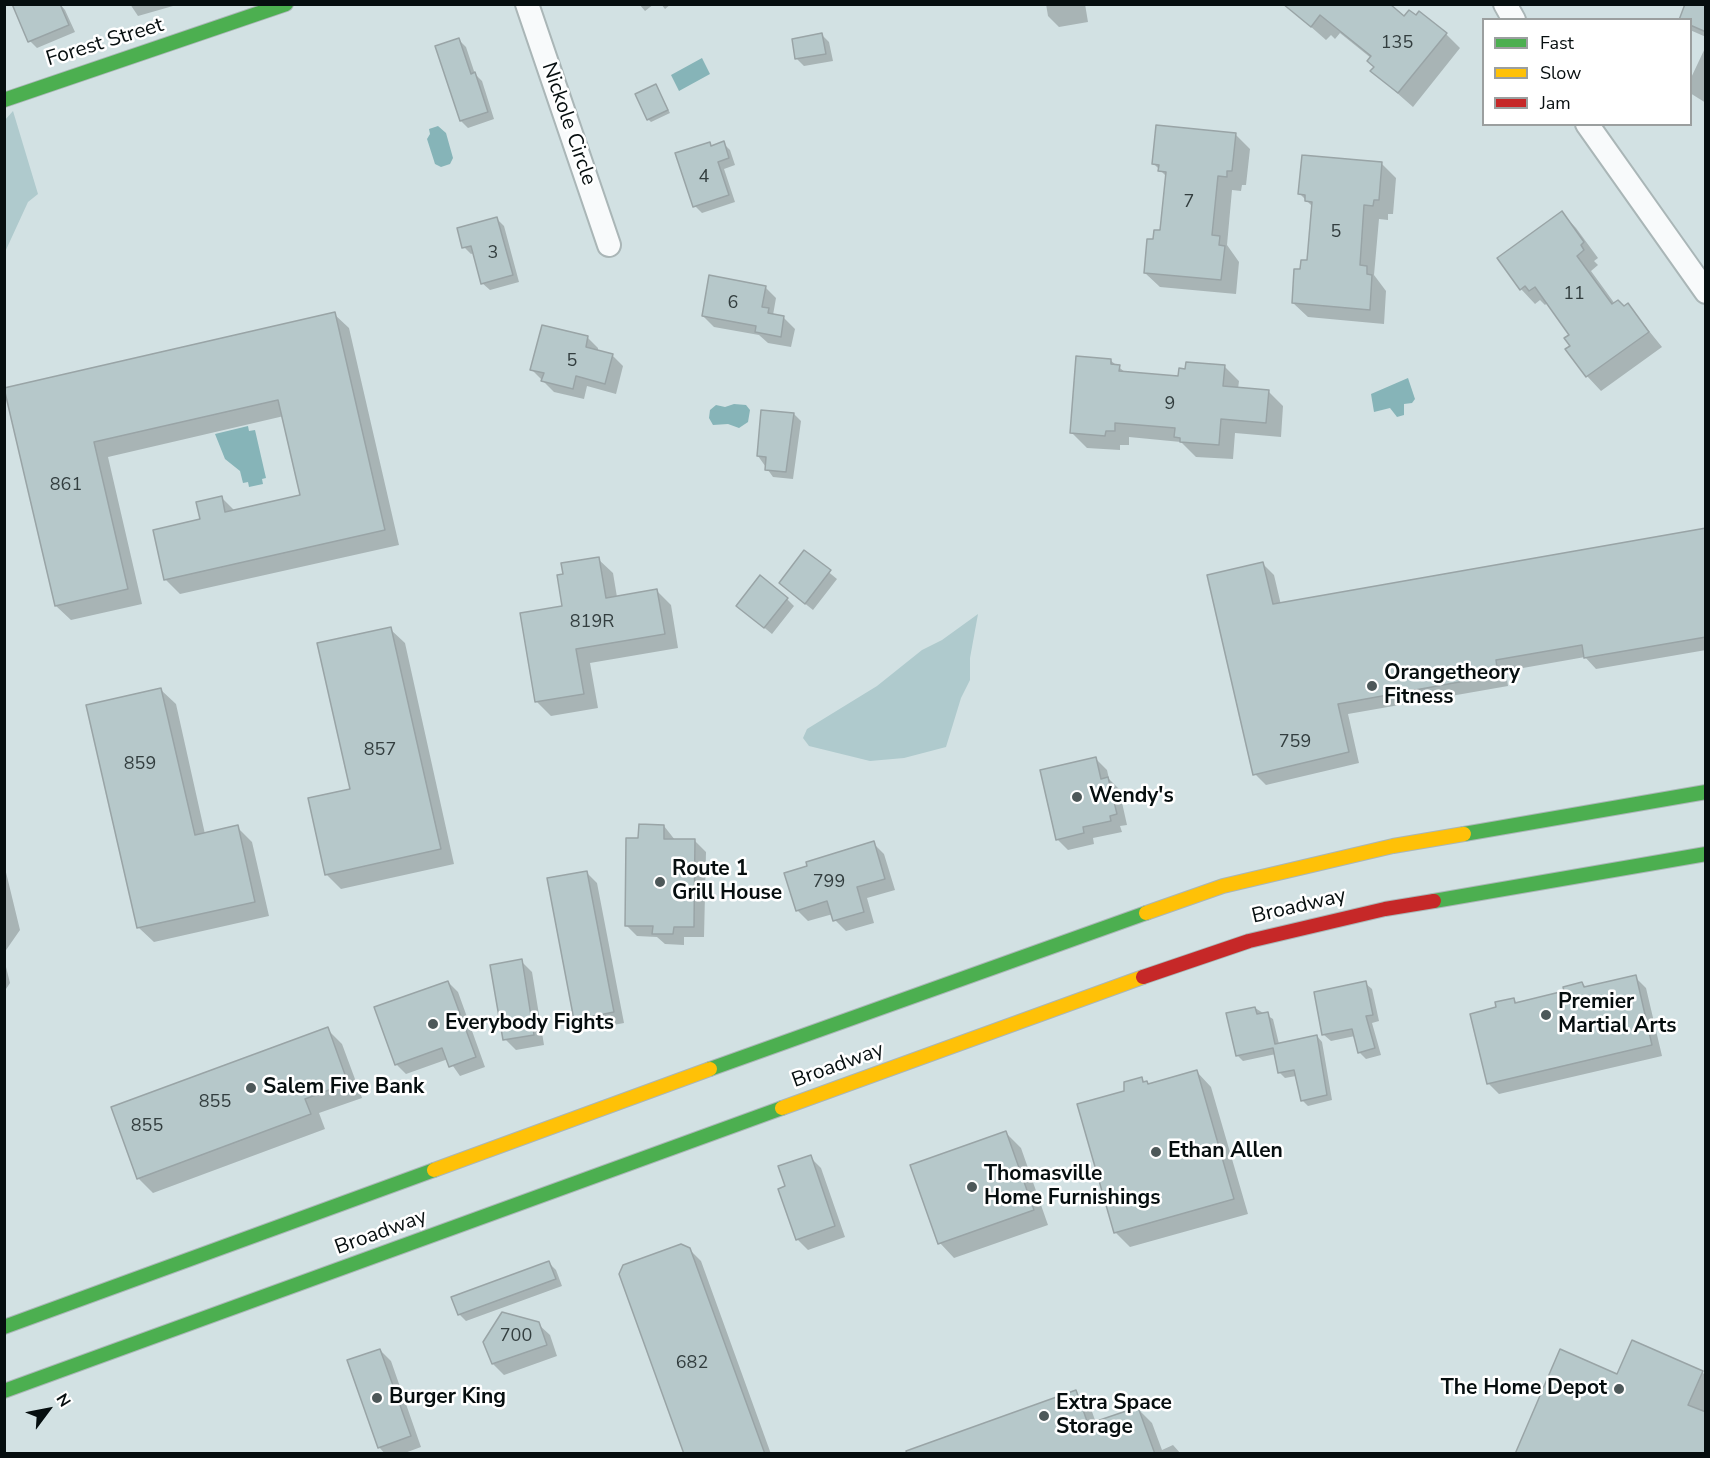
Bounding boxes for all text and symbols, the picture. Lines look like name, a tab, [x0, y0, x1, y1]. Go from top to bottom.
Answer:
street label: Forest Street	[43, 13, 167, 73]
legend	[1482, 18, 1692, 126]
text: Fast	[1540, 31, 1574, 55]
house number: 135	[1381, 33, 1413, 55]
street label: Nickole Circle	[535, 59, 601, 189]
text: Slow	[1540, 61, 1581, 85]
text: Jam	[1540, 91, 1571, 115]
house number: 4	[699, 167, 709, 189]
house number: 7	[1184, 192, 1194, 214]
house number: 5	[1331, 222, 1341, 244]
house number: 3	[488, 243, 498, 265]
house number: 11	[1563, 284, 1585, 306]
house number: 6	[728, 293, 738, 315]
house number: 5	[567, 351, 577, 373]
house number: 9	[1165, 394, 1175, 416]
house number: 861	[50, 475, 82, 497]
house number: 819R	[570, 612, 614, 634]
place label: Orangetheory Fitness	[1384, 661, 1520, 711]
marker: Orangetheory Fitness	[1365, 679, 1379, 693]
house number: 759	[1279, 732, 1311, 754]
house number: 857	[364, 740, 396, 762]
house number: 859	[124, 754, 156, 776]
place label: Wendy's	[1089, 784, 1174, 810]
marker: Wendy's	[1070, 790, 1084, 804]
place label: Route 1 Grill House	[672, 857, 782, 907]
house number: 799	[813, 872, 845, 894]
marker: Route 1 Grill House	[653, 875, 667, 889]
street label: Broadway	[1249, 884, 1349, 930]
place label: Premier Martial Arts	[1558, 990, 1677, 1040]
marker: Premier Martial Arts	[1539, 1008, 1553, 1022]
place label: Everybody Fights	[445, 1011, 614, 1037]
marker: Everybody Fights	[426, 1017, 440, 1031]
street label: Broadway	[789, 1038, 887, 1094]
place label: Salem Five Bank	[263, 1075, 424, 1101]
marker: Salem Five Bank	[244, 1081, 258, 1095]
house number: 855	[199, 1092, 231, 1114]
house number: 855	[131, 1116, 163, 1138]
place label: Ethan Allen	[1168, 1139, 1283, 1165]
marker: Ethan Allen	[1149, 1145, 1163, 1159]
place label: Thomasville Home Furnishings	[984, 1162, 1160, 1212]
marker: Thomasville Home Furnishings	[965, 1180, 979, 1194]
street label: Broadway	[332, 1205, 430, 1261]
house number: 700	[500, 1326, 532, 1348]
house number: 682	[676, 1353, 708, 1375]
place label: The Home Depot	[1441, 1376, 1607, 1402]
north arrow	[18, 1380, 78, 1440]
marker: The Home Depot	[1612, 1382, 1626, 1396]
place label: Burger King	[389, 1385, 506, 1411]
text: N	[51, 1390, 76, 1411]
marker: Burger King	[370, 1391, 384, 1405]
place label: Extra Space Storage	[1056, 1391, 1172, 1441]
marker: Extra Space Storage	[1037, 1409, 1051, 1423]

